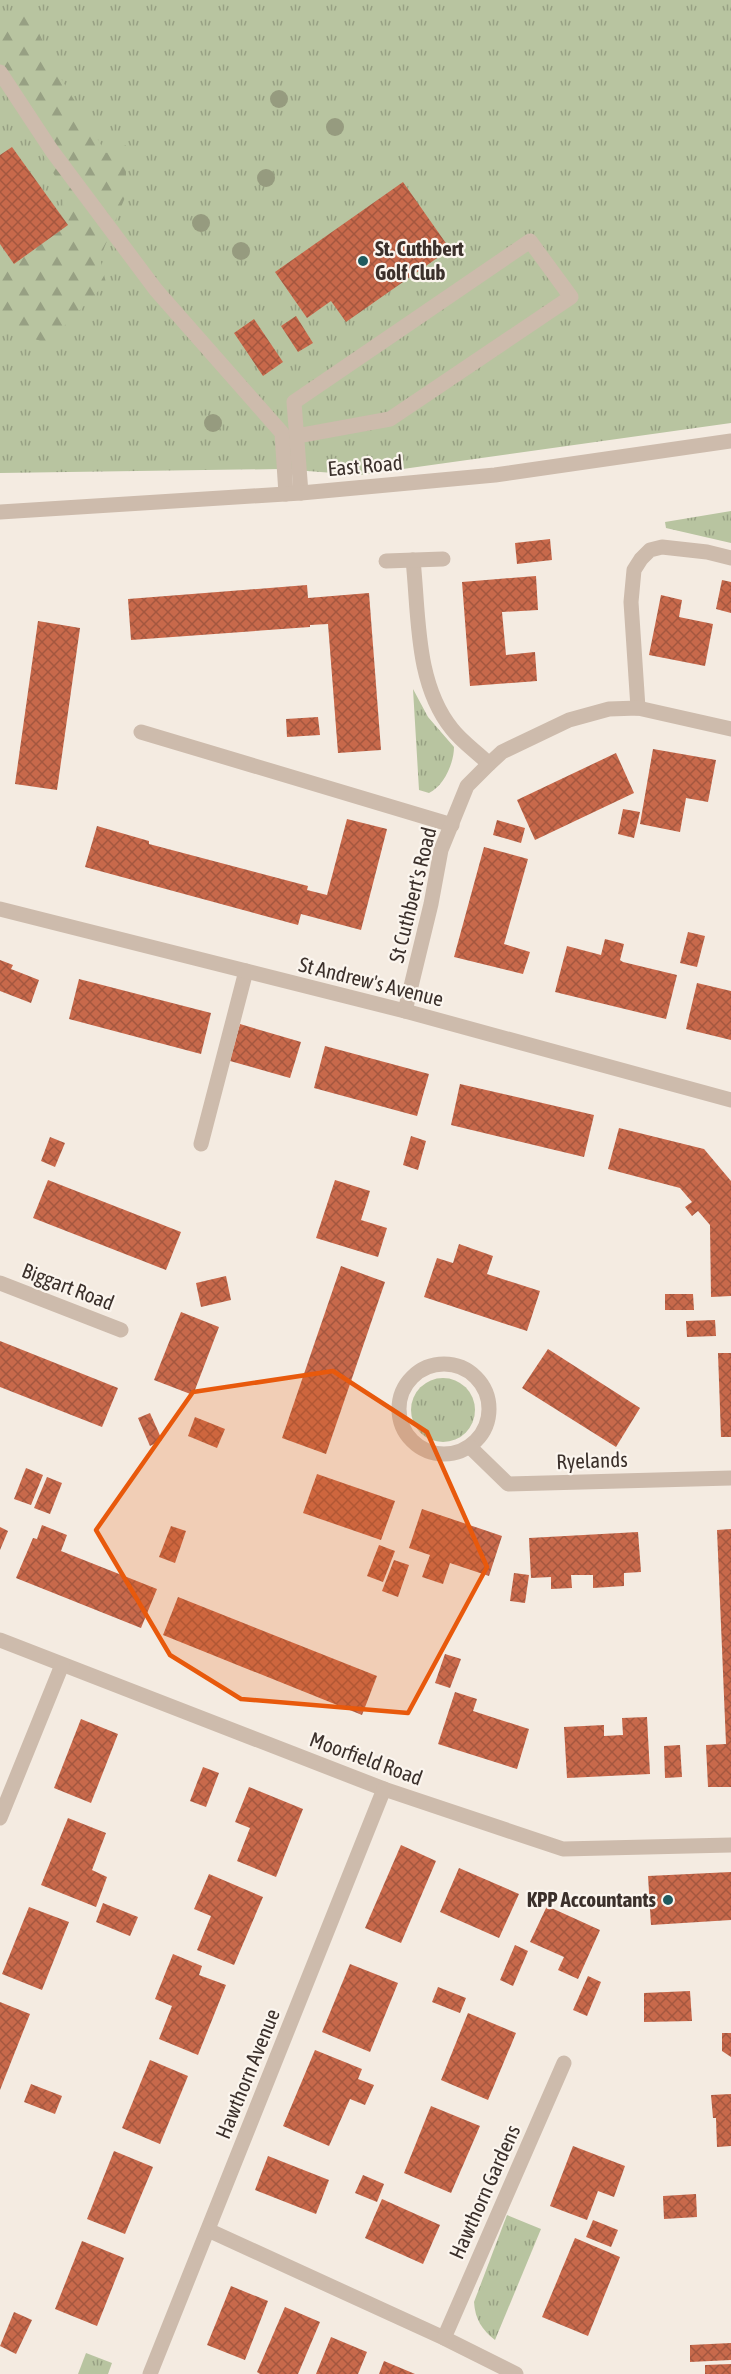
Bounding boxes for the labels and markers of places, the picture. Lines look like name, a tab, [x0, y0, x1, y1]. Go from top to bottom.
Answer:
place label: St. Cuthbert Golf Club	[375, 236, 464, 284]
marker: St. Cuthbert Golf Club	[356, 254, 370, 268]
place label: KPP Accountants	[527, 1887, 657, 1911]
marker: KPP Accountants	[661, 1893, 675, 1907]

